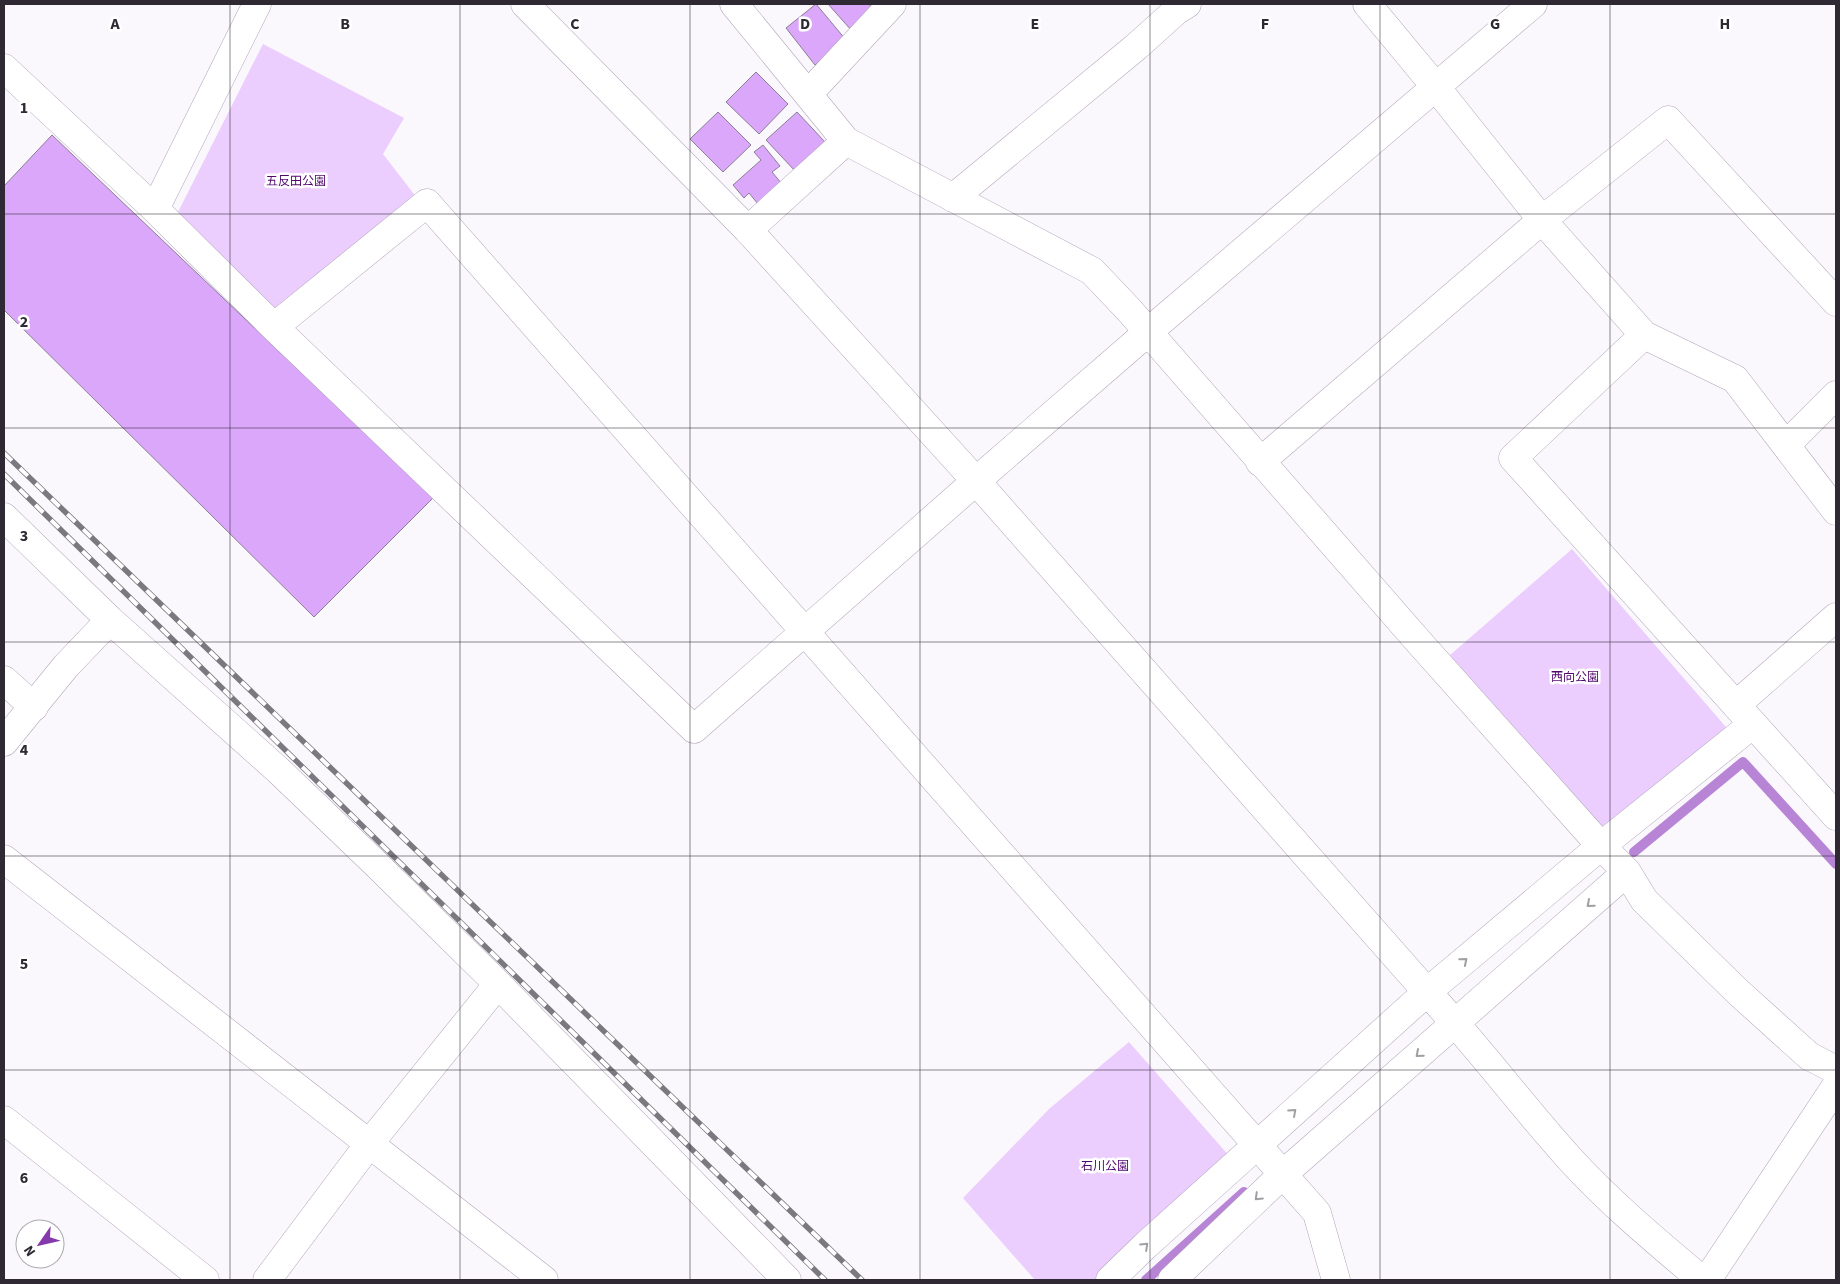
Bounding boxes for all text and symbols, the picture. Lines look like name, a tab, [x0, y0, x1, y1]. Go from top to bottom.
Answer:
text: A	[109, 13, 120, 35]
text: B	[340, 13, 350, 35]
text: C	[570, 13, 580, 35]
text: D	[800, 13, 810, 35]
text: E	[1031, 13, 1039, 35]
text: F	[1261, 13, 1269, 35]
text: G	[1490, 13, 1500, 35]
text: H	[1720, 13, 1730, 35]
text: 1	[20, 97, 28, 119]
park label: 五反田公園	[266, 173, 326, 190]
text: 2	[20, 311, 28, 333]
text: 3	[20, 525, 28, 547]
park label: 西向公園	[1551, 669, 1599, 686]
text: 4	[20, 739, 29, 761]
one-way arrow	[1587, 898, 1596, 907]
text: 5	[20, 953, 28, 975]
one-way arrow	[1459, 958, 1468, 967]
one-way arrow	[1415, 1048, 1424, 1057]
one-way arrow	[1288, 1108, 1297, 1117]
park label: 石川公園	[1081, 1158, 1129, 1175]
text: 6	[20, 1167, 28, 1189]
one-way arrow	[1255, 1191, 1264, 1200]
north arrow	[15, 1219, 65, 1269]
text: N	[19, 1241, 41, 1260]
one-way arrow	[1139, 1243, 1148, 1252]

